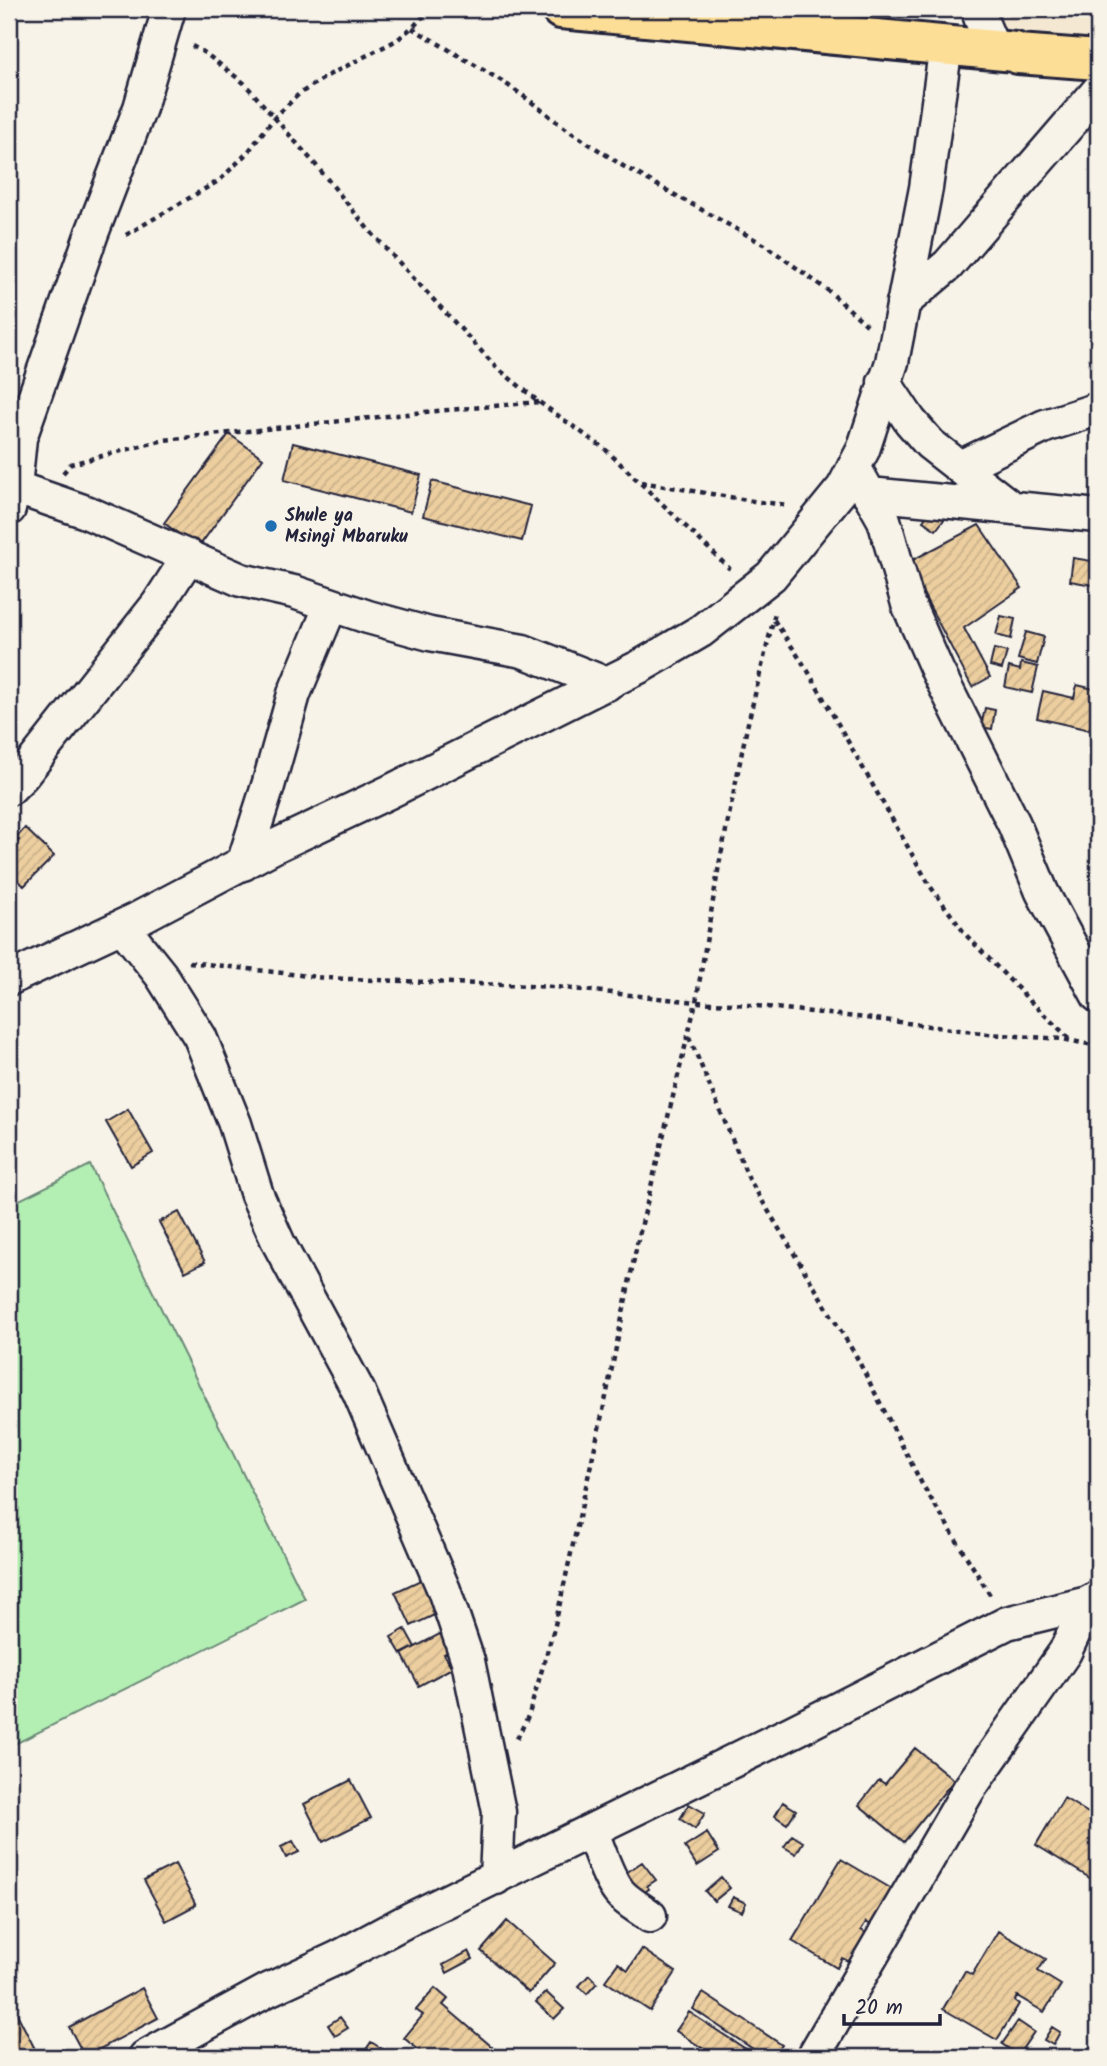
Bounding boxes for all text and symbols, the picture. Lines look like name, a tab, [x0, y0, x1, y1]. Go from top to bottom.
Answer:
place label: Shule ya Msingi Mbaruku	[285, 502, 408, 552]
marker: Shule ya Msingi Mbaruku	[263, 518, 279, 534]
scale bar	[844, 1982, 941, 2026]
text: 20 m	[855, 1992, 903, 2025]

